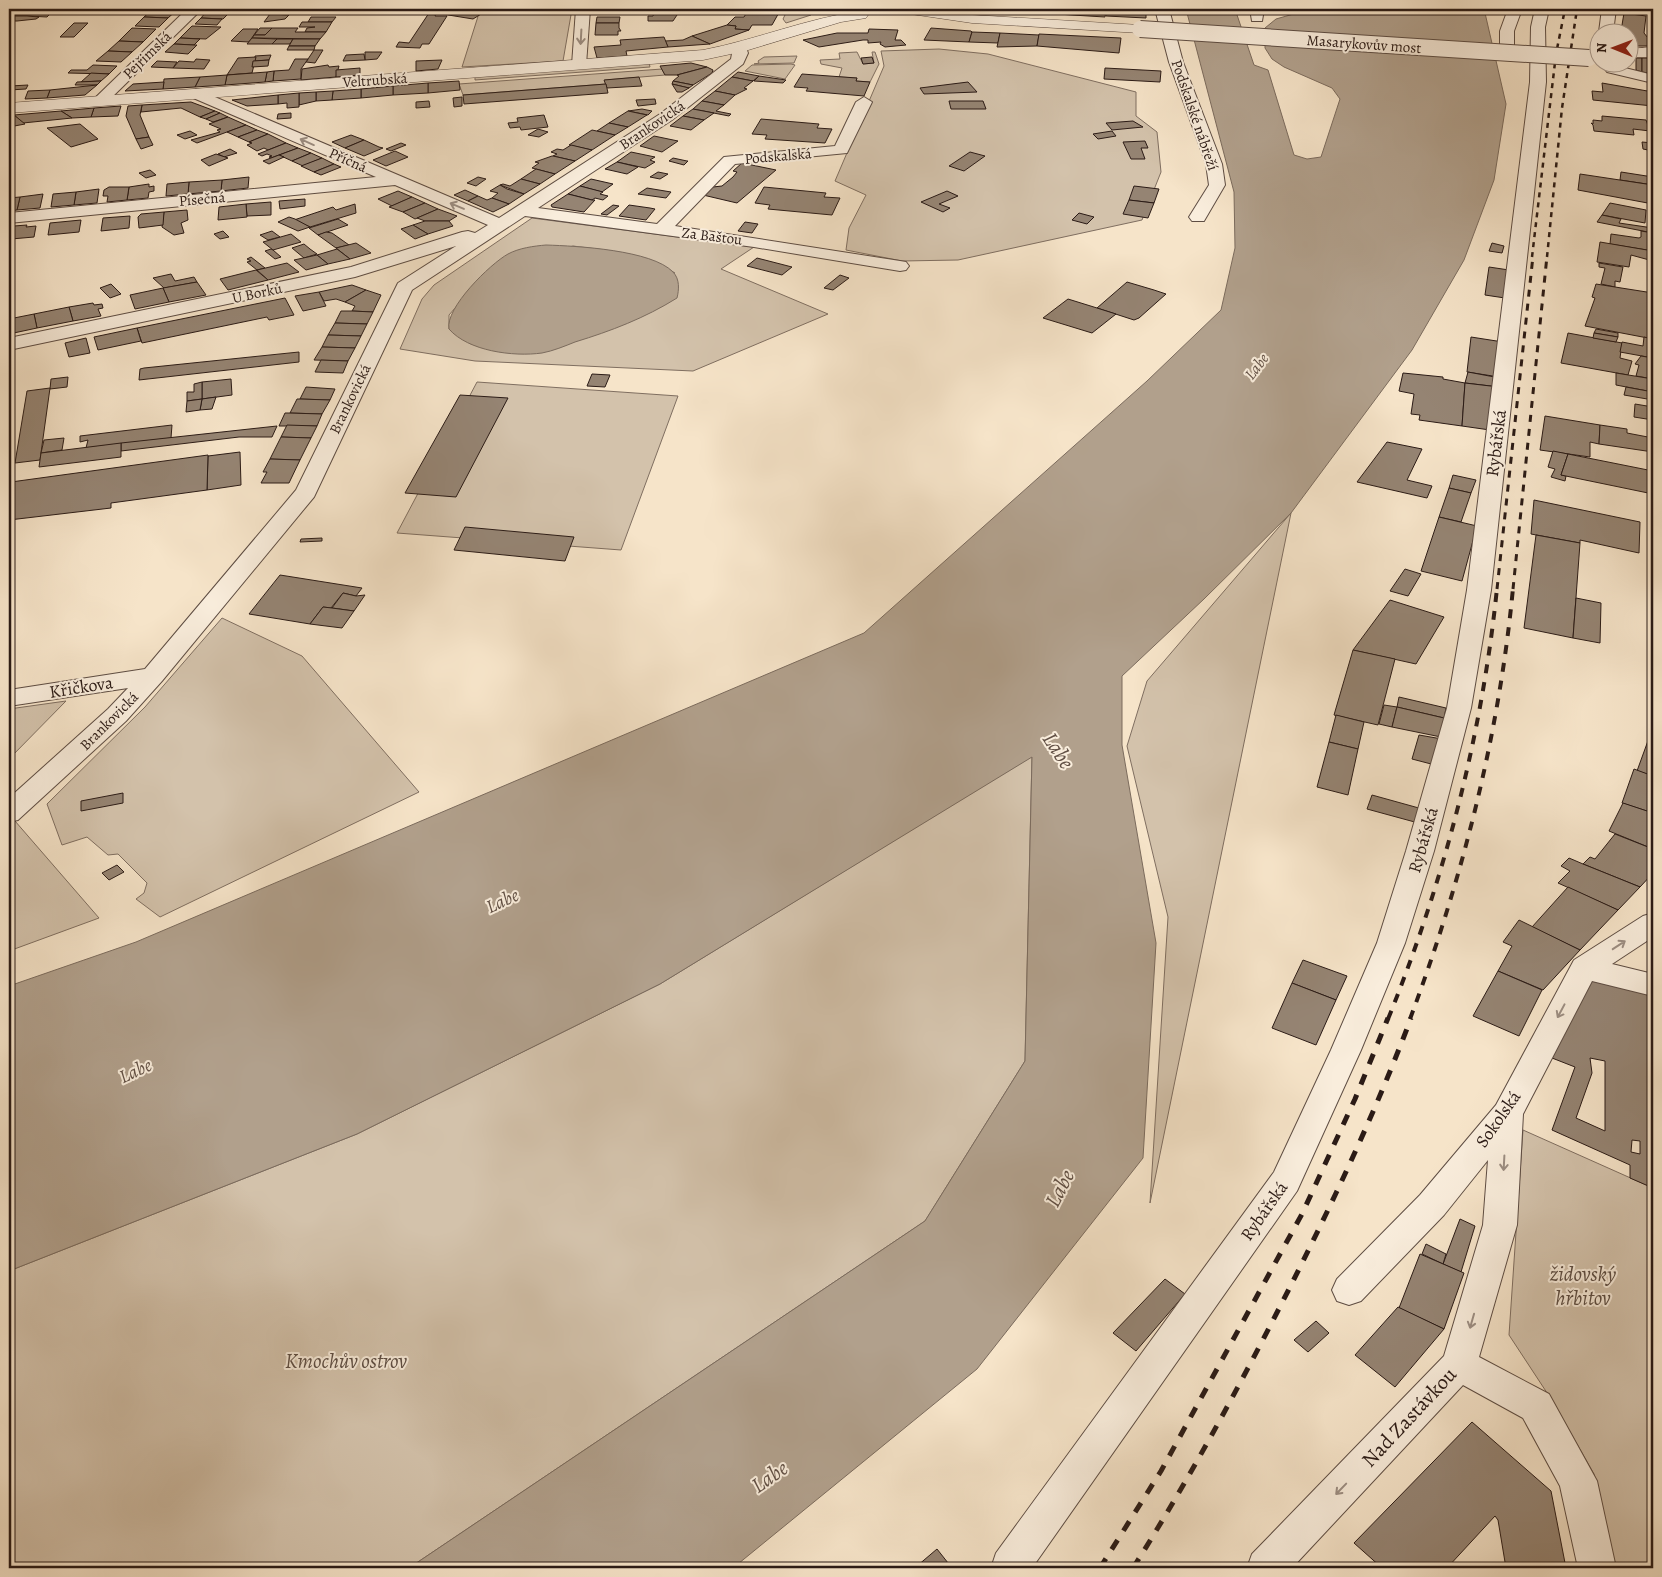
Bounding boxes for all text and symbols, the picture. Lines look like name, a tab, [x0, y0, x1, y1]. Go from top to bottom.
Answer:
north arrow	[1590, 22, 1640, 72]
street label: Pejřimská	[118, 27, 176, 83]
one-way arrow	[577, 29, 586, 45]
street label: Masarykovův most	[1306, 30, 1422, 58]
text: N	[1592, 43, 1611, 53]
street label: Podskalské nábřeží	[1167, 57, 1223, 173]
street label: Veltrubská	[341, 68, 408, 92]
street label: Brankovická	[615, 96, 689, 154]
one-way arrow	[300, 137, 315, 147]
street label: Příčná	[326, 143, 370, 177]
street label: Podskalská	[744, 143, 812, 169]
street label: Písečná	[178, 187, 226, 211]
one-way arrow	[450, 201, 465, 210]
street label: Za Baštou	[681, 222, 744, 250]
street label: U Borků	[230, 278, 285, 308]
water label: Labe	[1240, 349, 1274, 384]
street label: Brankovická	[324, 361, 376, 437]
street label: Rybářská	[1480, 408, 1512, 478]
street label: Křičkova	[47, 670, 115, 704]
street label: Brankovická	[75, 687, 143, 755]
water label: Labe	[1035, 726, 1081, 775]
street label: Rybářská	[1402, 804, 1444, 876]
water label: Labe	[482, 882, 523, 920]
one-way arrow	[1611, 940, 1625, 950]
one-way arrow	[1556, 1003, 1565, 1018]
water label: Labe	[115, 1052, 156, 1090]
street label: Sokolská	[1470, 1085, 1527, 1152]
one-way arrow	[1499, 1155, 1508, 1171]
water label: Labe	[1038, 1164, 1082, 1212]
street label: Rybářská	[1235, 1176, 1293, 1245]
park label: židovský hřbitov	[1549, 1260, 1616, 1312]
one-way arrow	[1466, 1313, 1476, 1329]
park label: Kmochův ostrov	[285, 1347, 407, 1375]
street label: Nad Zastávkou	[1355, 1360, 1463, 1473]
water label: Labe	[745, 1453, 794, 1500]
one-way arrow	[1335, 1483, 1347, 1496]

